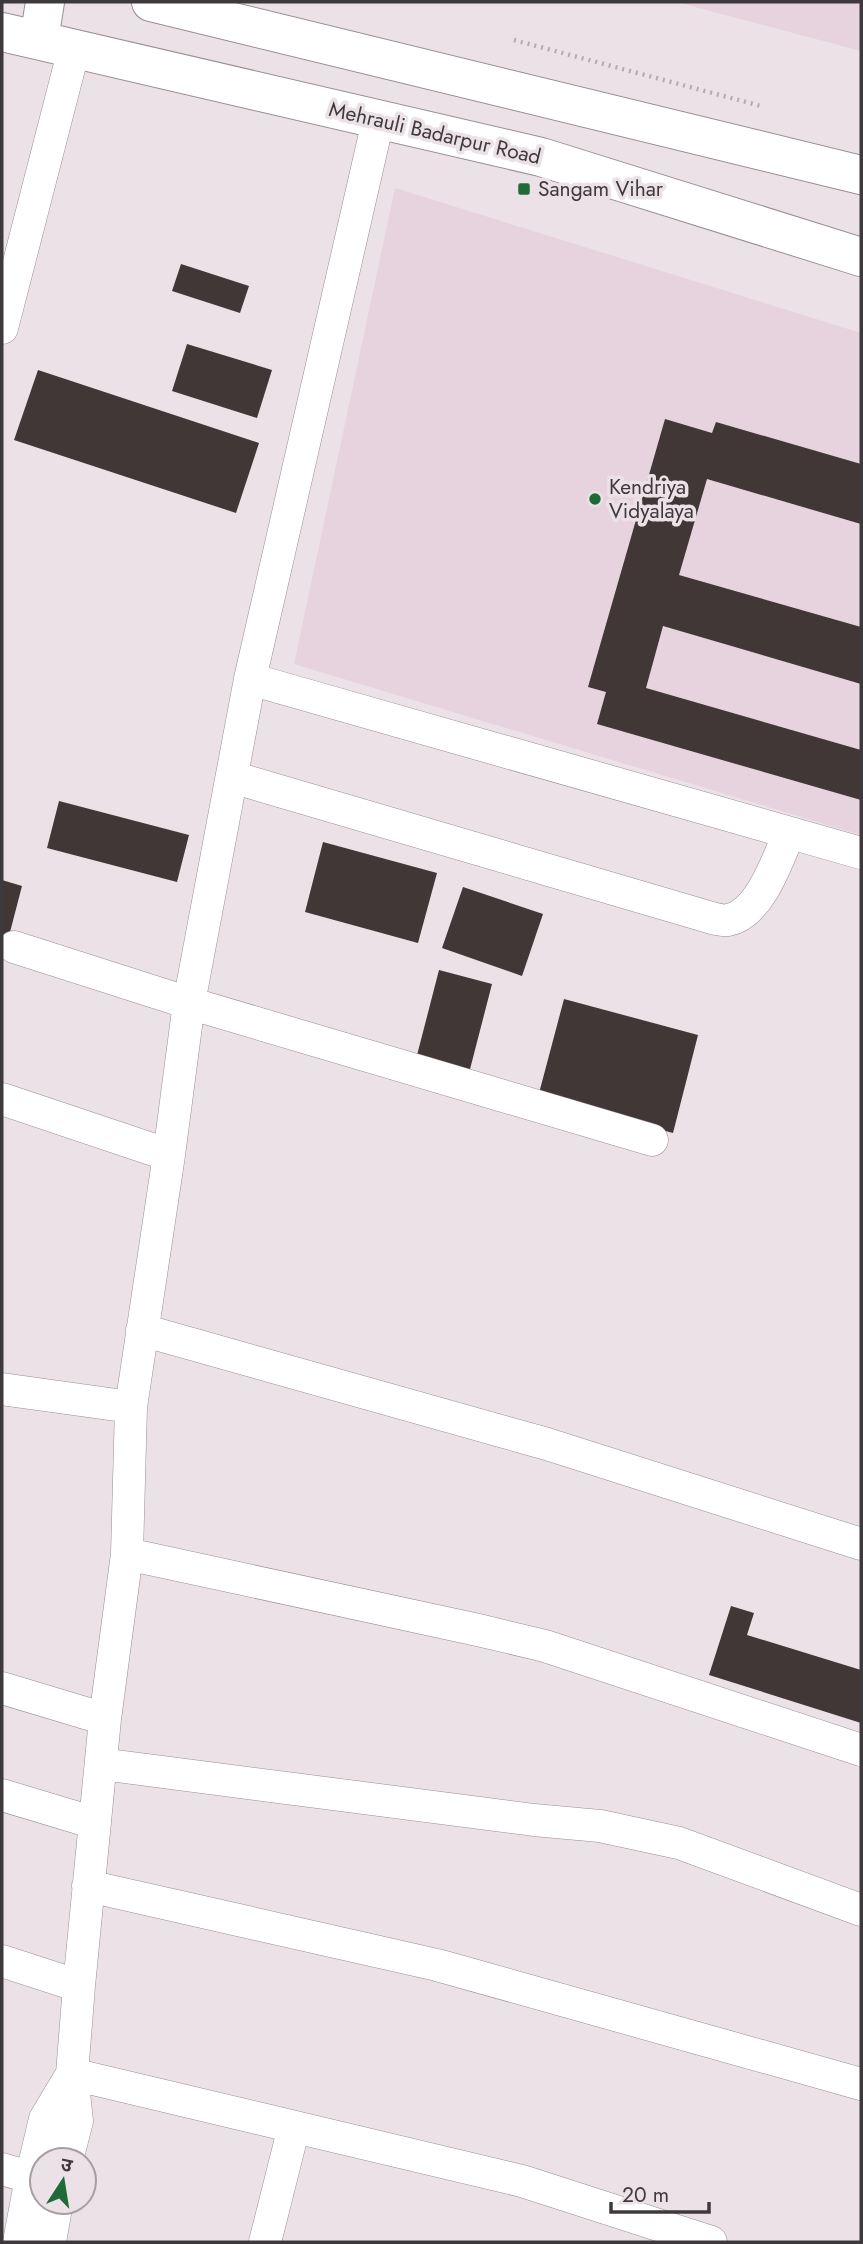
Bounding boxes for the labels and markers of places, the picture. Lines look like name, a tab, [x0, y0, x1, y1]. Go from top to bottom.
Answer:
place label: Sangam Vihar	[538, 174, 664, 204]
marker: Sangam Vihar	[516, 181, 532, 197]
place label: Kendriya Vidyalaya	[609, 472, 694, 526]
marker: Kendriya Vidyalaya	[587, 491, 603, 507]

